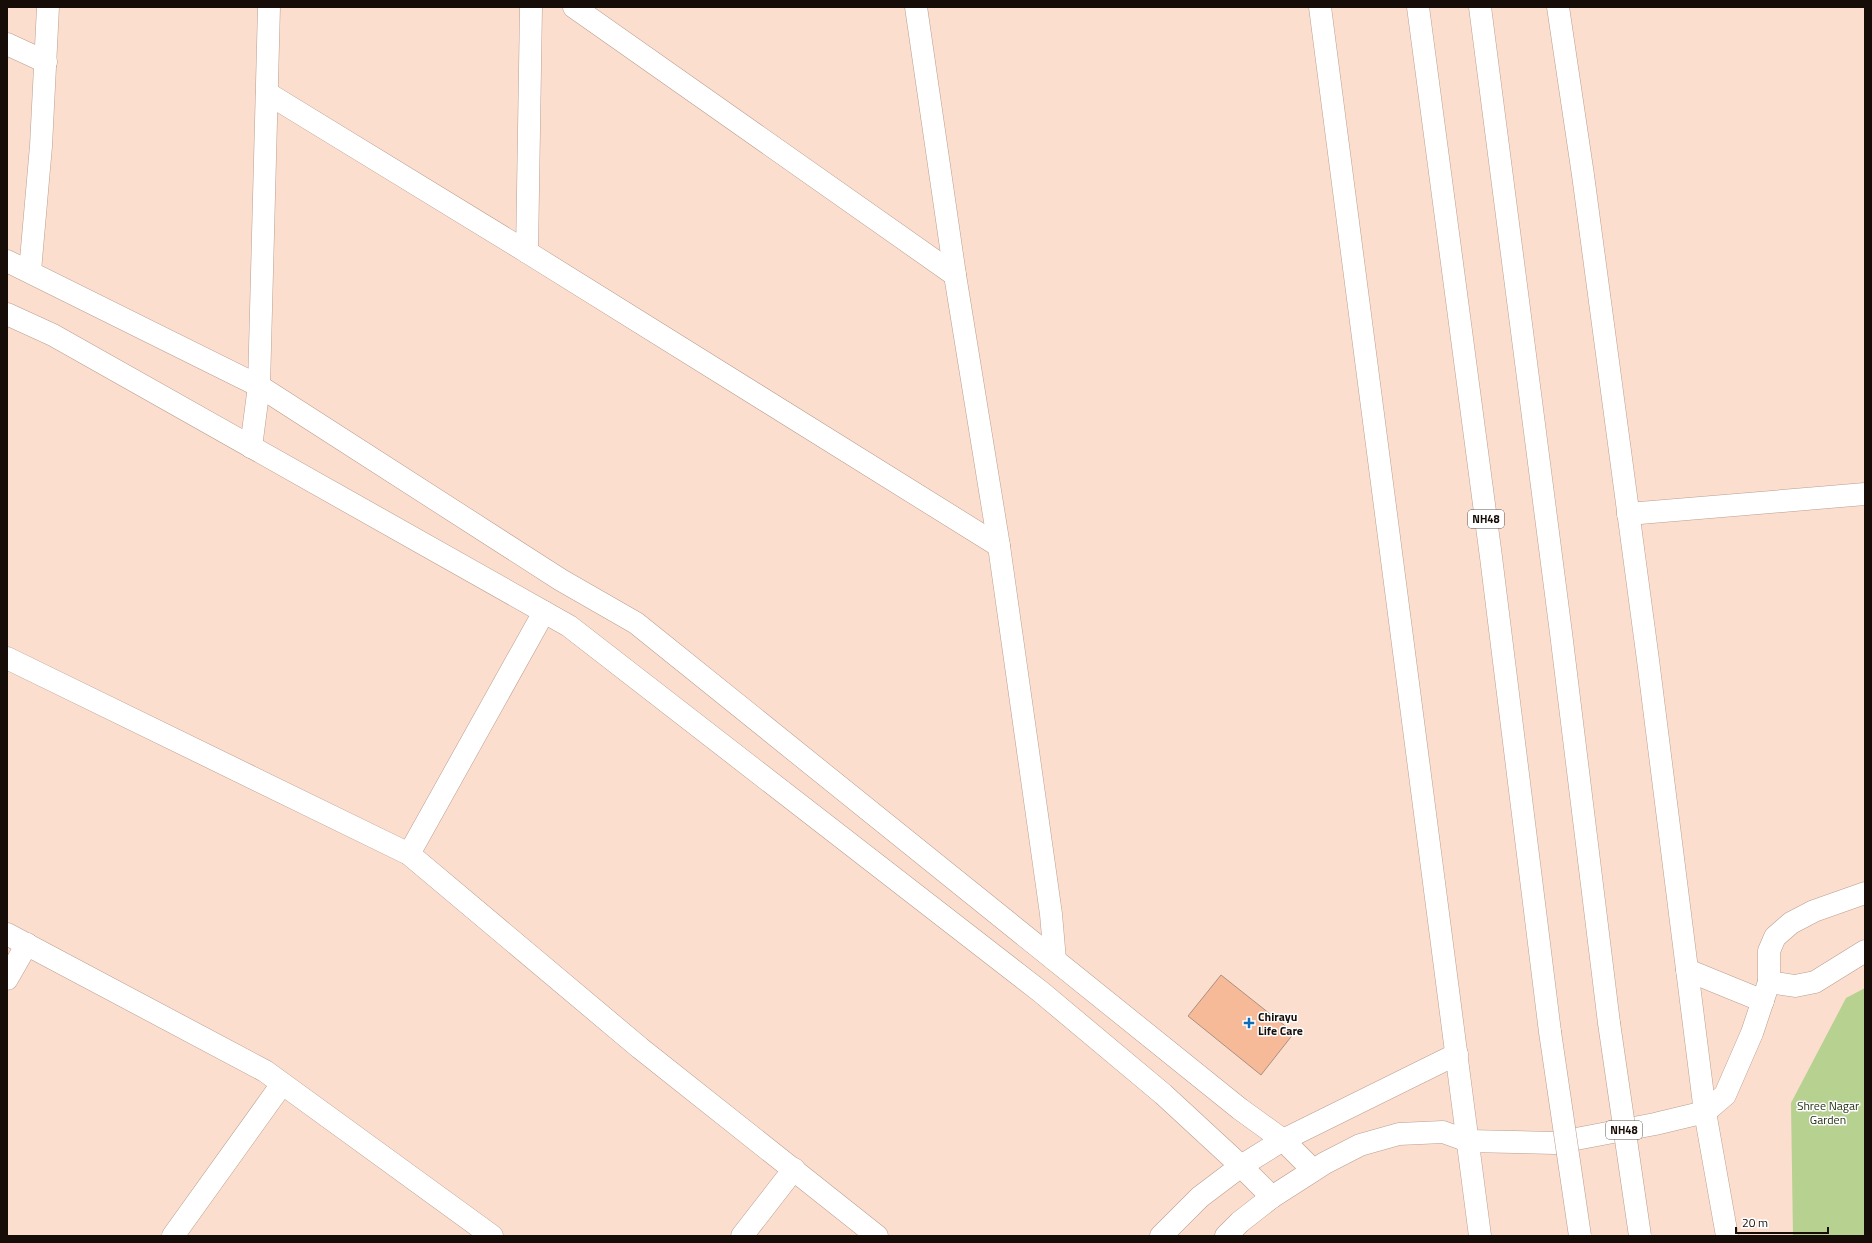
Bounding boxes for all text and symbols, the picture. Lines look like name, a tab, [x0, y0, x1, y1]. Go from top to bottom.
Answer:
road number: NH48	[1468, 510, 1504, 528]
place label: Chirayu Life Care	[1258, 1007, 1303, 1040]
marker: Chirayu Life Care	[1243, 1017, 1255, 1029]
park label: Shree Nagar Garden	[1797, 1096, 1859, 1129]
road number: NH48	[1606, 1121, 1642, 1139]
scale bar	[1736, 1209, 1828, 1235]
text: 20 m	[1742, 1213, 1768, 1232]

